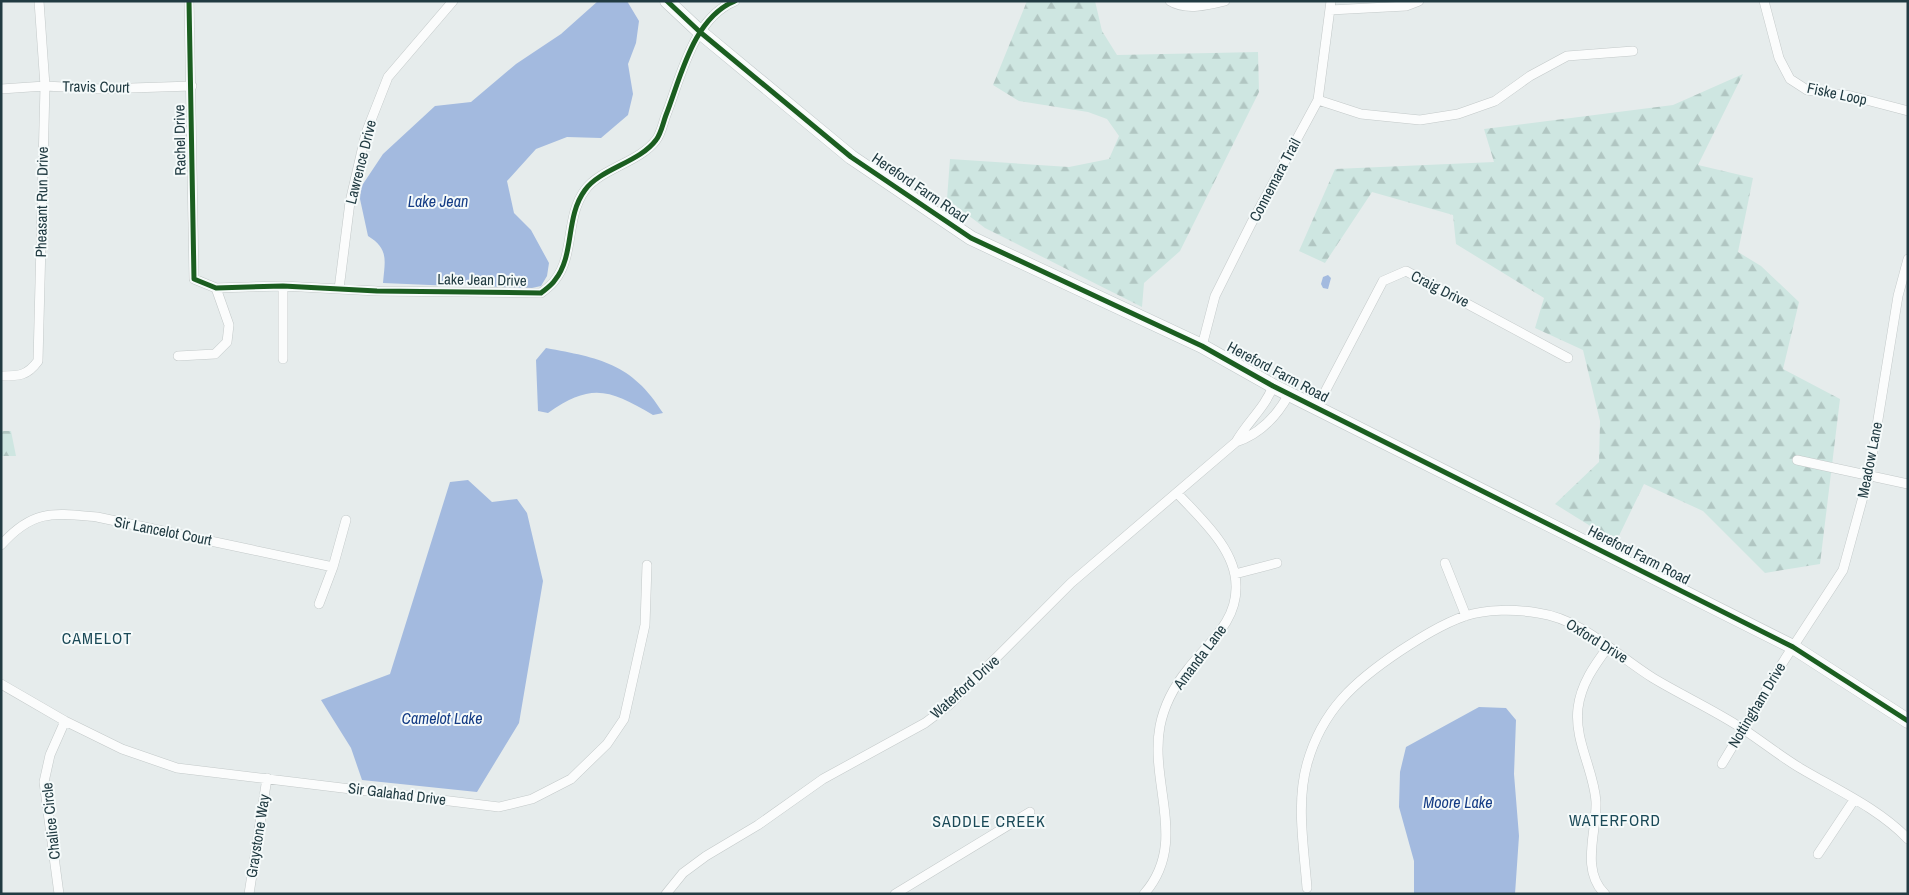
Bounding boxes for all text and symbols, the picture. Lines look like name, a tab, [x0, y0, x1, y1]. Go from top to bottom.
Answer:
street label: Travis Court	[62, 75, 130, 98]
street label: Fiske Loop	[1805, 77, 1869, 110]
street label: Rachel Drive	[168, 104, 191, 176]
street label: Lawrence Drive	[340, 117, 381, 206]
street label: Connemara Trail	[1244, 134, 1305, 225]
street label: Pheasant Run Drive	[30, 146, 53, 258]
street label: Hereford Farm Road	[868, 148, 973, 228]
water label: Lake Jean	[408, 190, 468, 212]
street label: Craig Drive	[1407, 265, 1473, 312]
street label: Lake Jean Drive	[437, 268, 527, 291]
street label: Hereford Farm Road	[1224, 336, 1333, 407]
street label: Meadow Lane	[1852, 420, 1887, 500]
street label: Sir Lancelot Court	[112, 511, 214, 550]
street label: Hereford Farm Road	[1584, 520, 1694, 589]
street label: Oxford Drive	[1562, 613, 1633, 668]
street label: Amanda Lane	[1168, 620, 1231, 694]
district label: CAMELOT	[62, 627, 132, 649]
street label: Waterford Drive	[926, 650, 1004, 723]
street label: Nottingham Drive	[1723, 658, 1790, 751]
water label: Camelot Lake	[402, 707, 482, 729]
street label: Sir Galahad Drive	[347, 777, 447, 810]
street label: Chalice Circle	[36, 781, 65, 861]
water label: Moore Lake	[1423, 791, 1493, 813]
street label: Graystone Way	[241, 792, 275, 879]
district label: WATERFORD	[1569, 809, 1661, 831]
district label: SADDLE CREEK	[932, 810, 1046, 832]

